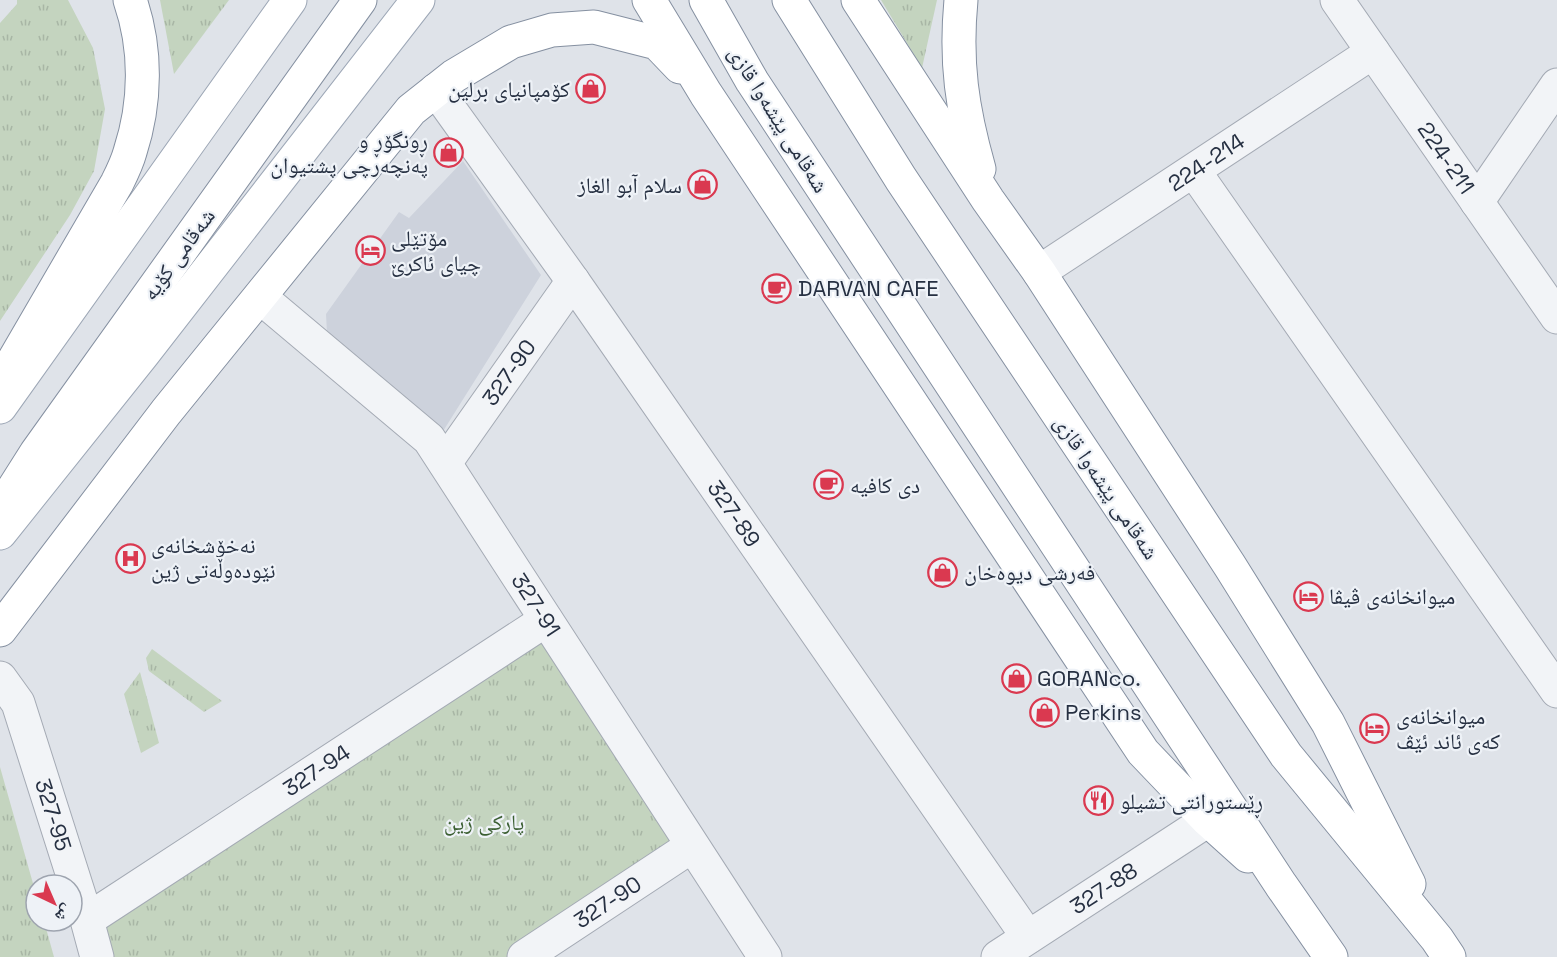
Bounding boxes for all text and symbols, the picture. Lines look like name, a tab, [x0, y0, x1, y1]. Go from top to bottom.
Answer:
street label: شەقامی پێشەوا قازی	[722, 40, 835, 198]
shop icon: کۆمپانیای برلین	[575, 73, 607, 105]
place label: کۆمپانیای برلین	[448, 75, 570, 103]
street label: 224-211	[1412, 116, 1481, 199]
place label: ڕونگۆڕ و پەنچەرچی پشتیوان	[270, 126, 428, 179]
street label: 224-214	[1162, 127, 1250, 197]
shop icon: ڕونگۆڕ و پەنچەرچی پشتیوان	[433, 137, 465, 169]
shop icon: سلام آبو الغاز	[687, 169, 719, 201]
place label: سلام آبو الغاز	[576, 171, 682, 200]
street label: شەقامی کۆیە	[135, 203, 221, 305]
place label: مۆتێلی چیای ئاکرێ	[391, 224, 481, 277]
hotel icon: مۆتێلی چیای ئاکرێ	[354, 235, 386, 267]
cafe icon: DARVAN CAFE	[761, 272, 793, 304]
place label: DARVAN CAFE	[798, 274, 939, 302]
street label: 327-90	[476, 333, 542, 411]
street label: شەقامی پێشەوا قازی	[1048, 409, 1166, 565]
cafe icon: دى كافيه	[813, 469, 845, 501]
place label: دى كافيه	[850, 471, 920, 499]
street label: 327-89	[701, 475, 767, 552]
place label: نەخۆشخانەی نێودەوڵەتی ژین	[151, 531, 275, 584]
hospital icon: نەخۆشخانەی نێودەوڵەتی ژین	[114, 542, 146, 574]
shop icon: فەرشی دیوەخان	[927, 556, 959, 588]
place label: فەرشی دیوەخان	[964, 558, 1095, 586]
street label: 327-91	[506, 567, 567, 642]
hotel icon: میوانخانەی ڤیڤا	[1292, 580, 1324, 612]
place label: میوانخانەی ڤیڤا	[1329, 582, 1455, 610]
shop icon: GORANco.	[1000, 662, 1032, 694]
place label: GORANco.	[1037, 664, 1141, 692]
shop icon: Perkins	[1028, 696, 1060, 728]
place label: Perkins	[1065, 698, 1142, 726]
place label: میوانخانەی کەی ئاند ئێڤ	[1396, 702, 1500, 755]
hotel icon: میوانخانەی کەی ئاند ئێڤ	[1359, 713, 1391, 745]
street label: 327-94	[277, 738, 356, 802]
street label: 327-95	[29, 775, 78, 854]
restaurant icon: ڕێستورانتی تشیلو	[1083, 785, 1115, 817]
place label: ڕێستورانتی تشیلو	[1120, 787, 1263, 819]
park label: پارکی ژین	[444, 808, 524, 836]
street label: 327-88	[1064, 856, 1143, 920]
street label: 327-90	[568, 869, 646, 934]
north arrow	[24, 873, 84, 933]
text: ش	[51, 900, 77, 927]

